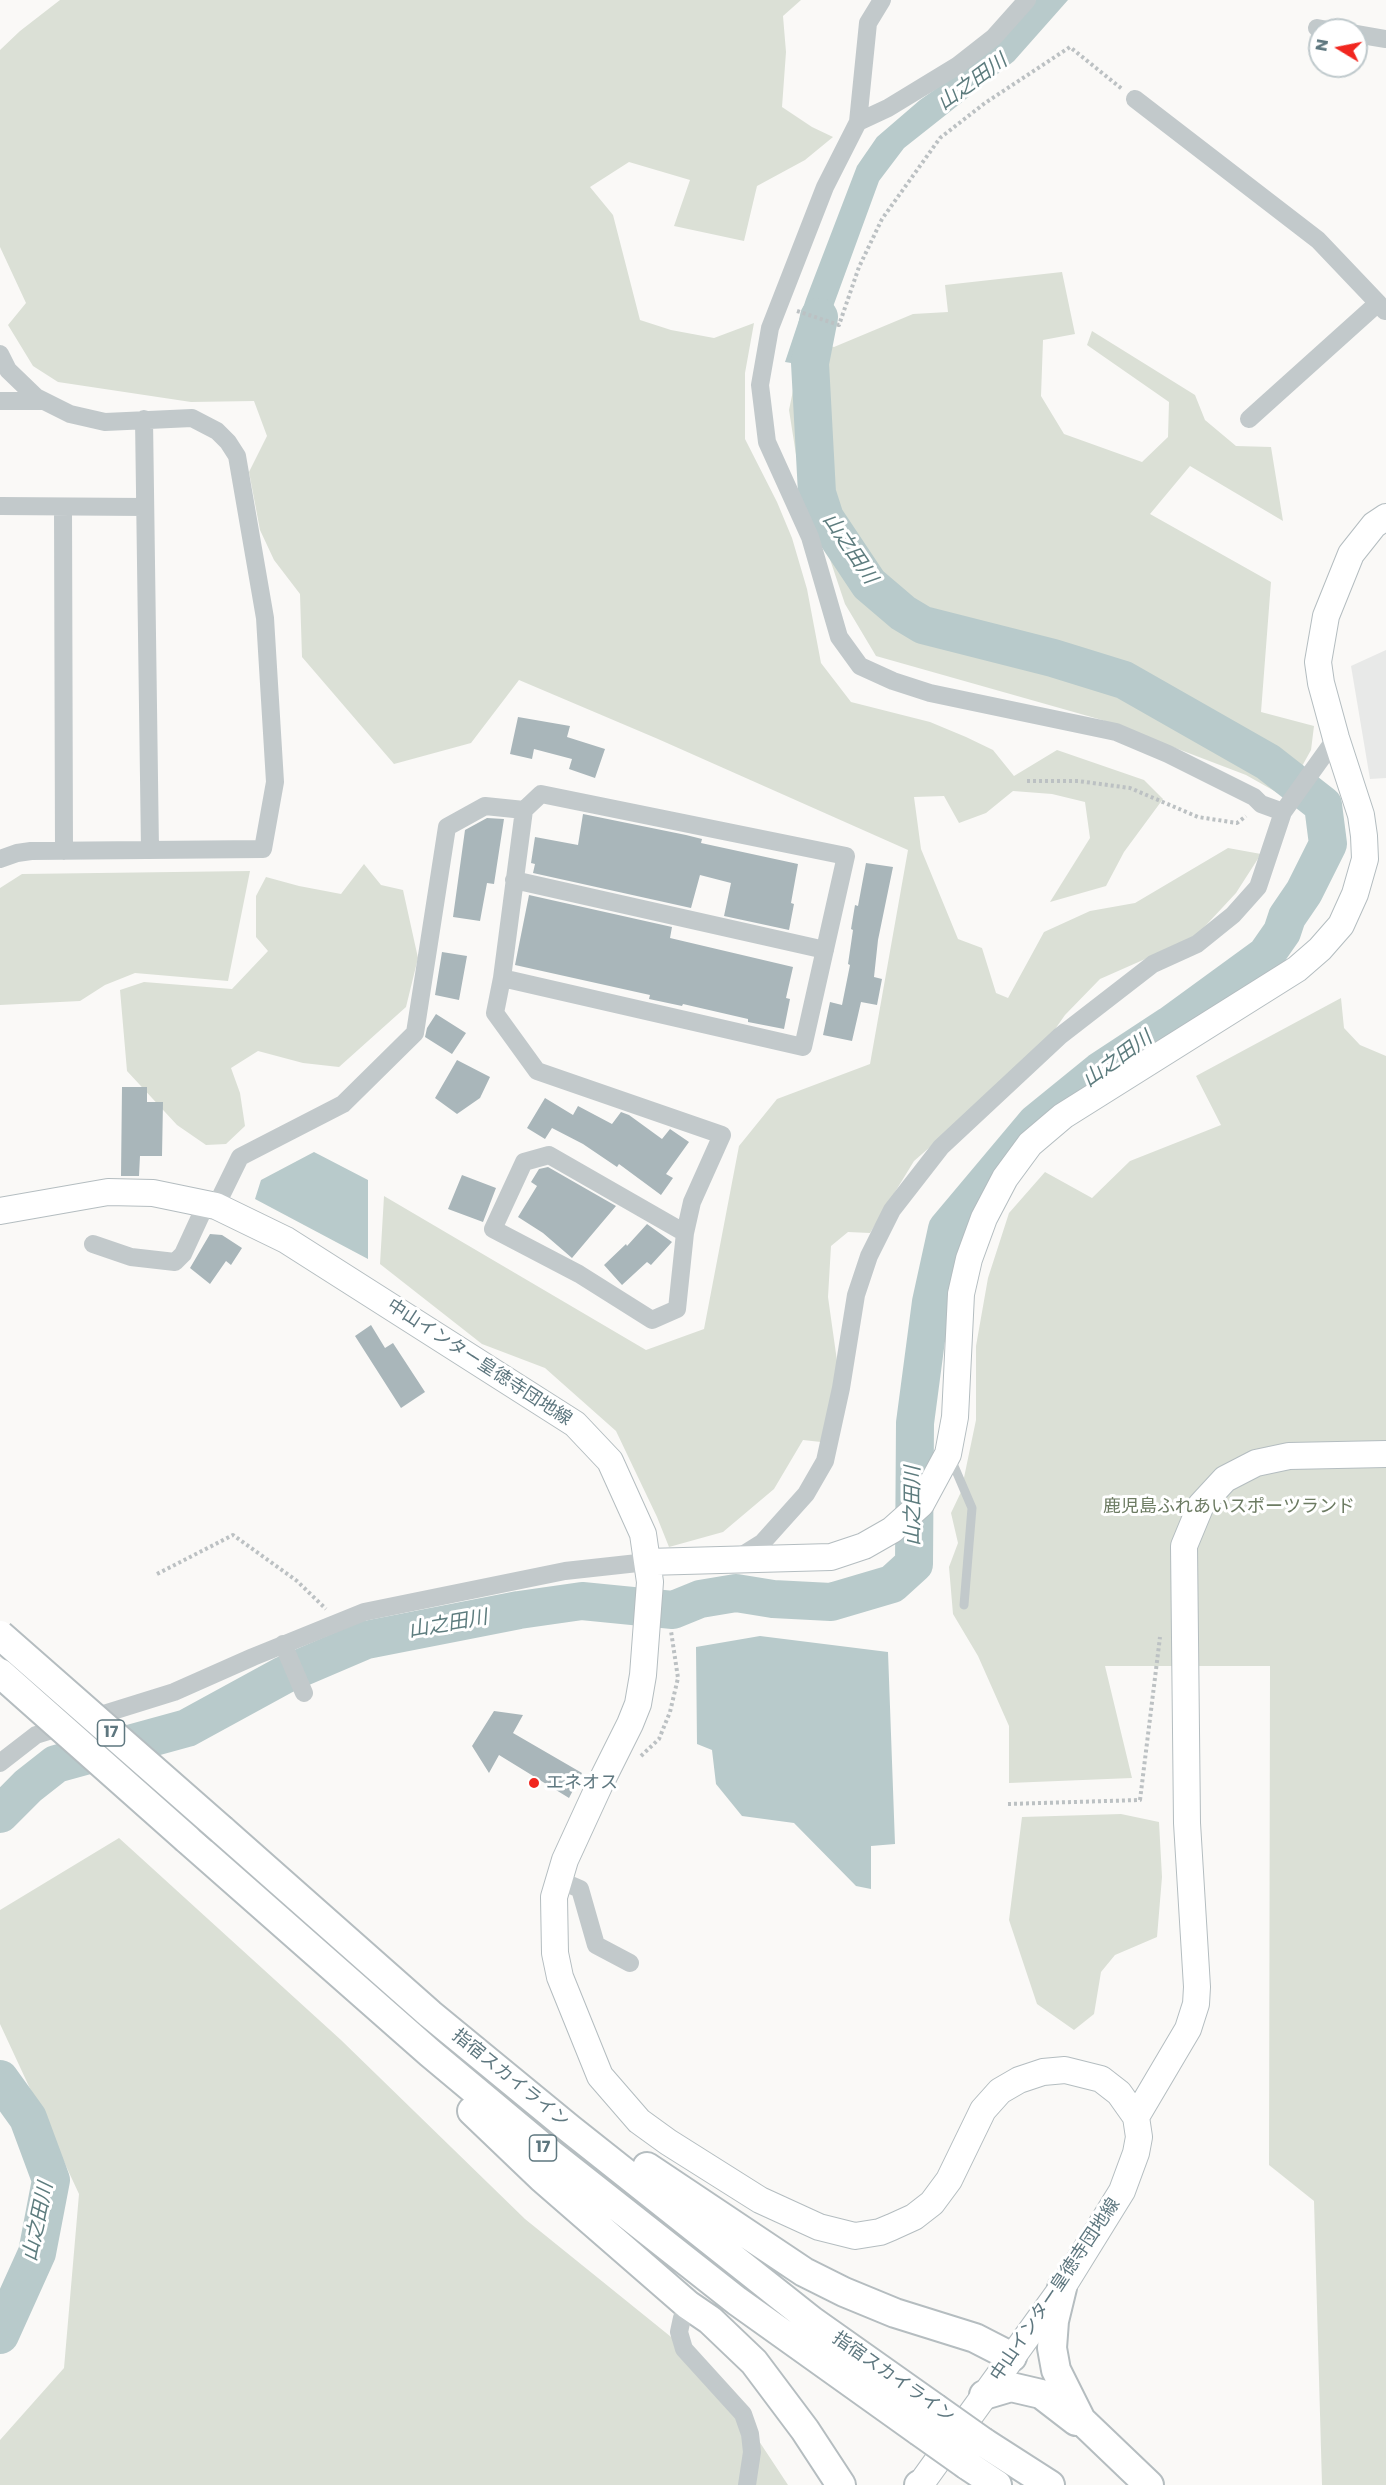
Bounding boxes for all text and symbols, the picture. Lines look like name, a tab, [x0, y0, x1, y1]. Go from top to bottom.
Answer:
north arrow	[1308, 18, 1368, 78]
text: N	[1309, 37, 1334, 53]
water label: 山之田川	[934, 50, 1012, 116]
water label: 山之田川	[817, 509, 881, 589]
water label: 山之田川	[1079, 1027, 1157, 1093]
street label: 中山インター皇徳寺団地線	[383, 1295, 575, 1431]
water label: 山之田川	[902, 1466, 926, 1546]
park label: 鹿児島ふれあいスポーツランド	[1103, 1496, 1355, 1518]
water label: 山之田川	[407, 1606, 489, 1644]
road number: 17	[98, 1720, 124, 1746]
place label: エネオス	[546, 1772, 618, 1794]
marker: エネオス	[527, 1776, 541, 1790]
street label: 指宿スカイライン	[447, 2025, 573, 2133]
road number: 17	[530, 2135, 556, 2161]
water label: 山之田川	[19, 2180, 59, 2264]
street label: 中山インター皇徳寺団地線	[987, 2194, 1125, 2386]
street label: 指宿スカイライン	[828, 2328, 958, 2428]

